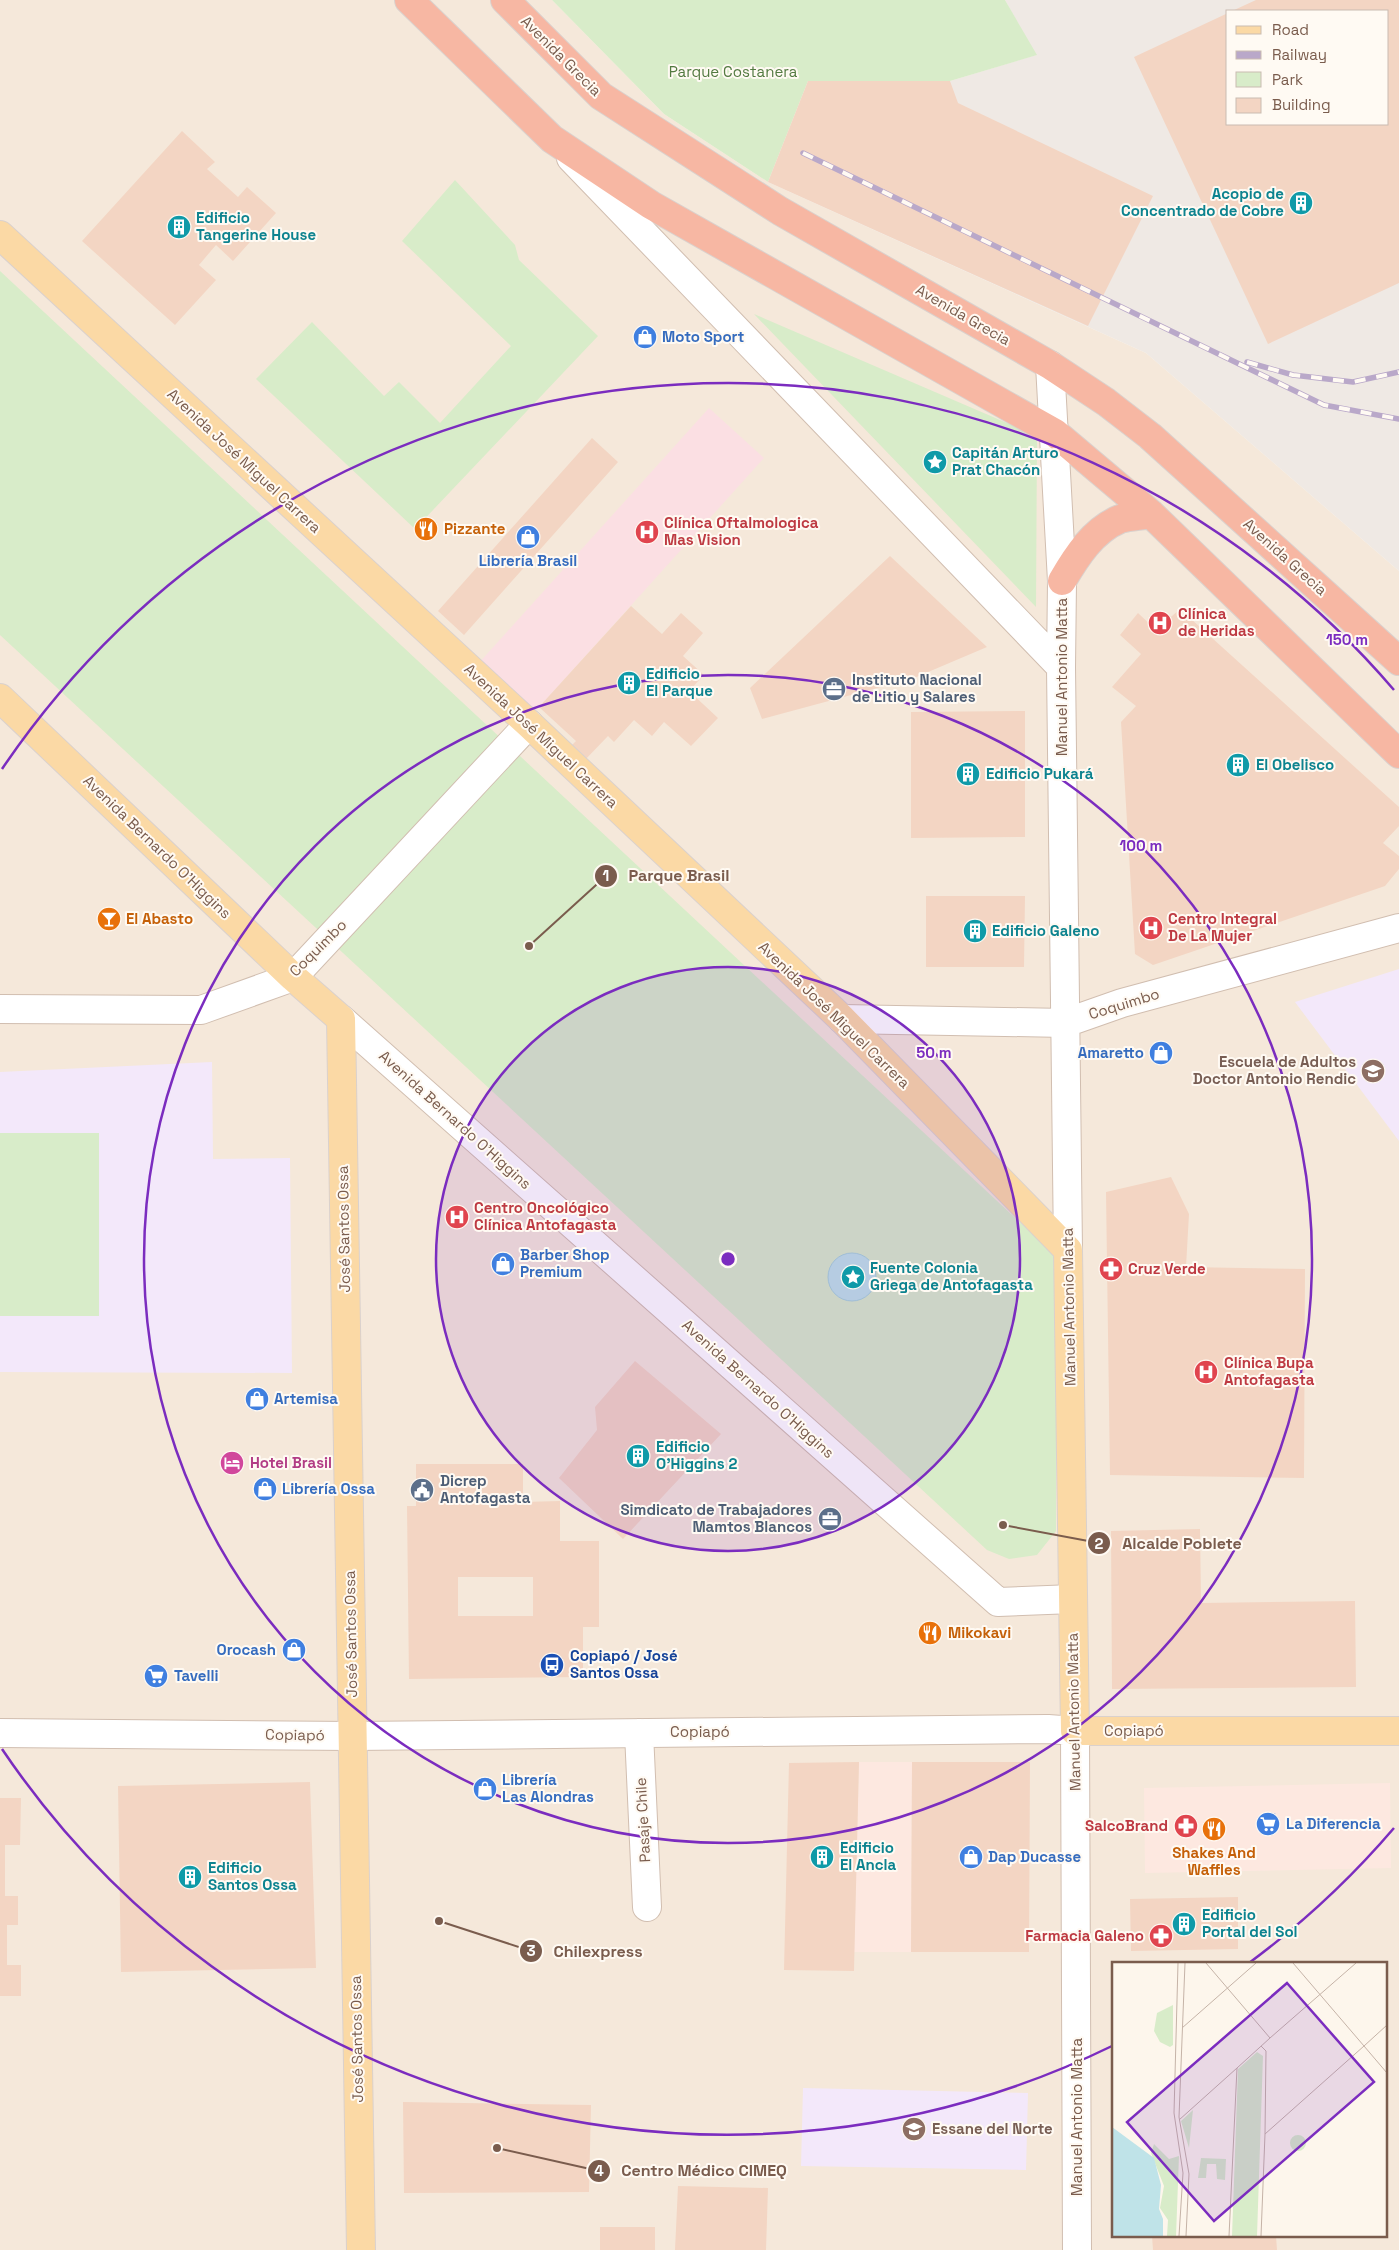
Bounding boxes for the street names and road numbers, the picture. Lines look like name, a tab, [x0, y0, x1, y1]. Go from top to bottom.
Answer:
street label: Avenida Grecia	[517, 11, 606, 100]
street label: Avenida Grecia	[912, 280, 1014, 350]
street label: Avenida José Miguel Carrera	[163, 384, 325, 537]
street label: Avenida Grecia	[1239, 514, 1331, 599]
street label: Manuel Antonio Matta	[1052, 597, 1071, 756]
street label: Avenida José Miguel Carrera	[460, 659, 622, 812]
street label: Avenida Bernardo O'Higgins	[79, 771, 235, 922]
street label: Coquimbo	[285, 915, 350, 980]
street label: Avenida José Miguel Carrera	[755, 937, 914, 1092]
street label: Coquimbo	[1086, 984, 1162, 1023]
street label: Avenida Bernardo O'Higgins	[375, 1046, 536, 1193]
street label: José Santos Ossa	[333, 1165, 354, 1293]
street label: Manuel Antonio Matta	[1058, 1227, 1079, 1386]
street label: Avenida Bernardo O'Higgins	[678, 1315, 839, 1462]
street label: José Santos Ossa	[340, 1570, 361, 1698]
street label: Manuel Antonio Matta	[1063, 1632, 1084, 1791]
street label: Copiapó	[1104, 1721, 1164, 1740]
street label: Copiapó	[670, 1722, 730, 1741]
street label: Copiapó	[265, 1724, 325, 1745]
street label: Pasaje Chile	[631, 1777, 654, 1863]
street label: José Santos Ossa	[346, 1975, 367, 2103]
street label: Manuel Antonio Matta	[1067, 2037, 1086, 2196]

